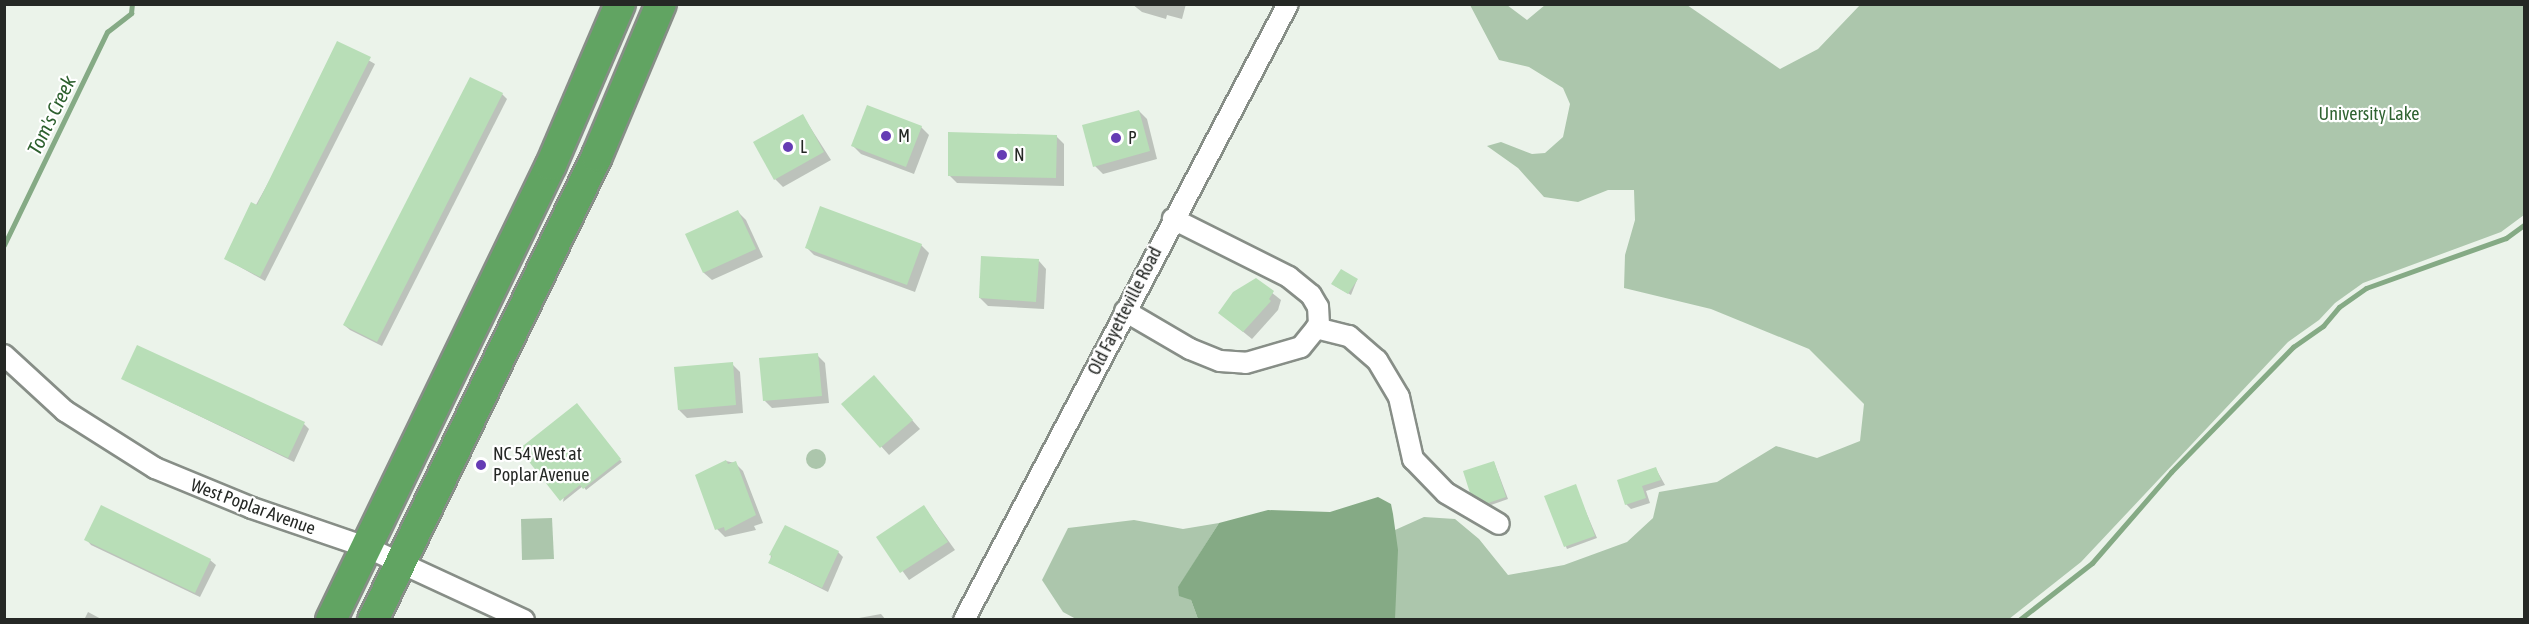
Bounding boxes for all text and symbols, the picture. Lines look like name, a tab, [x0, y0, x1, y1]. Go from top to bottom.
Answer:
water label: Tom's Creek	[22, 72, 80, 158]
park label: University Lake	[2319, 103, 2419, 125]
place label: M	[898, 125, 910, 147]
place label: P	[1128, 127, 1137, 149]
marker: M	[879, 129, 893, 143]
marker: P	[1109, 131, 1123, 145]
place label: L	[800, 136, 807, 158]
marker: L	[781, 140, 795, 154]
place label: N	[1014, 144, 1025, 166]
marker: N	[995, 148, 1009, 162]
street label: Old Fayetteville Road	[1083, 243, 1167, 379]
place label: NC 54 West at Poplar Avenue	[493, 444, 589, 486]
marker: NC 54 West at Poplar Avenue	[474, 458, 488, 472]
street label: West Poplar Avenue	[188, 474, 318, 540]

